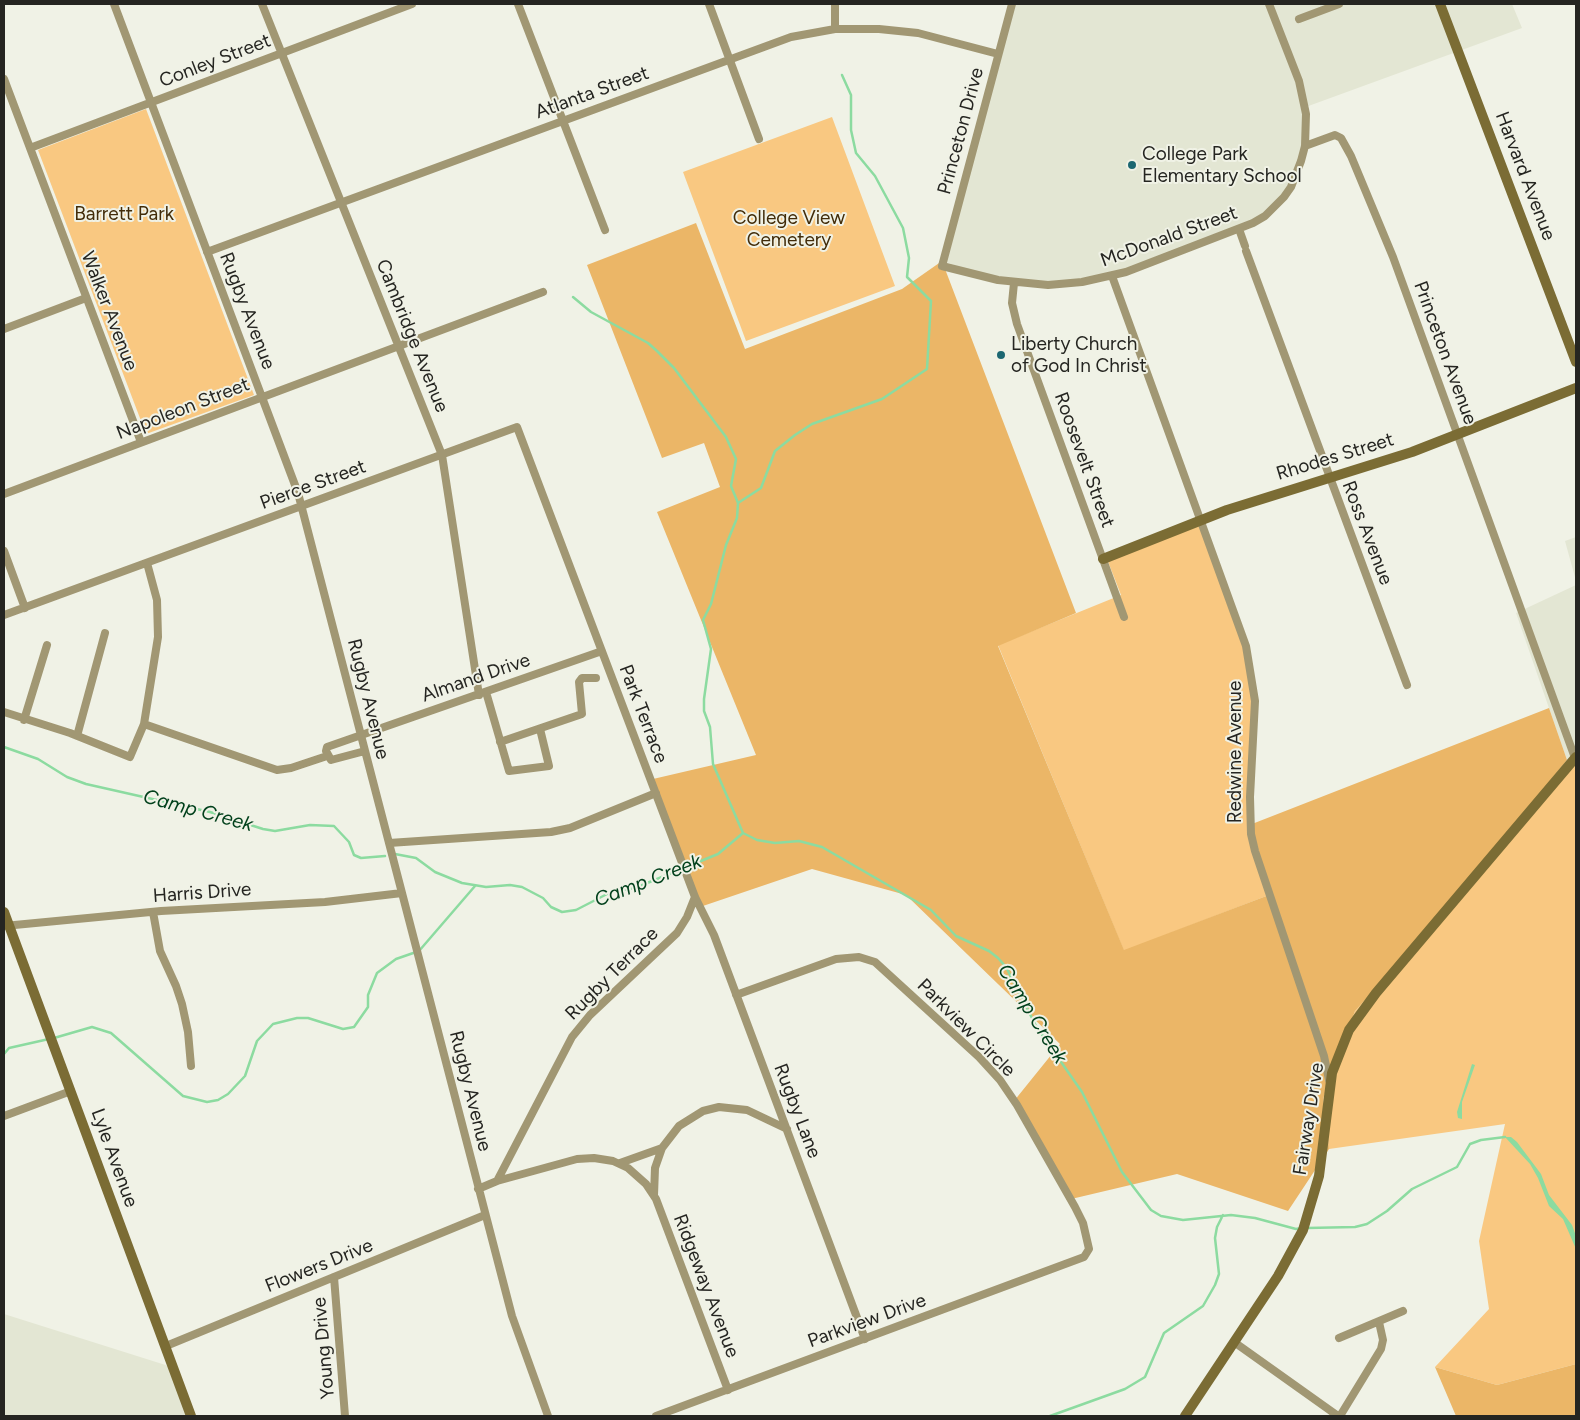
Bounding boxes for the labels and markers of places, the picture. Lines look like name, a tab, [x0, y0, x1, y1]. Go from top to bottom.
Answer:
place label: College Park Elementary School	[1142, 143, 1302, 187]
marker: College Park Elementary School	[1126, 159, 1138, 171]
place label: Liberty Church of God In Christ	[1011, 333, 1147, 377]
marker: Liberty Church of God In Christ	[995, 349, 1007, 361]

